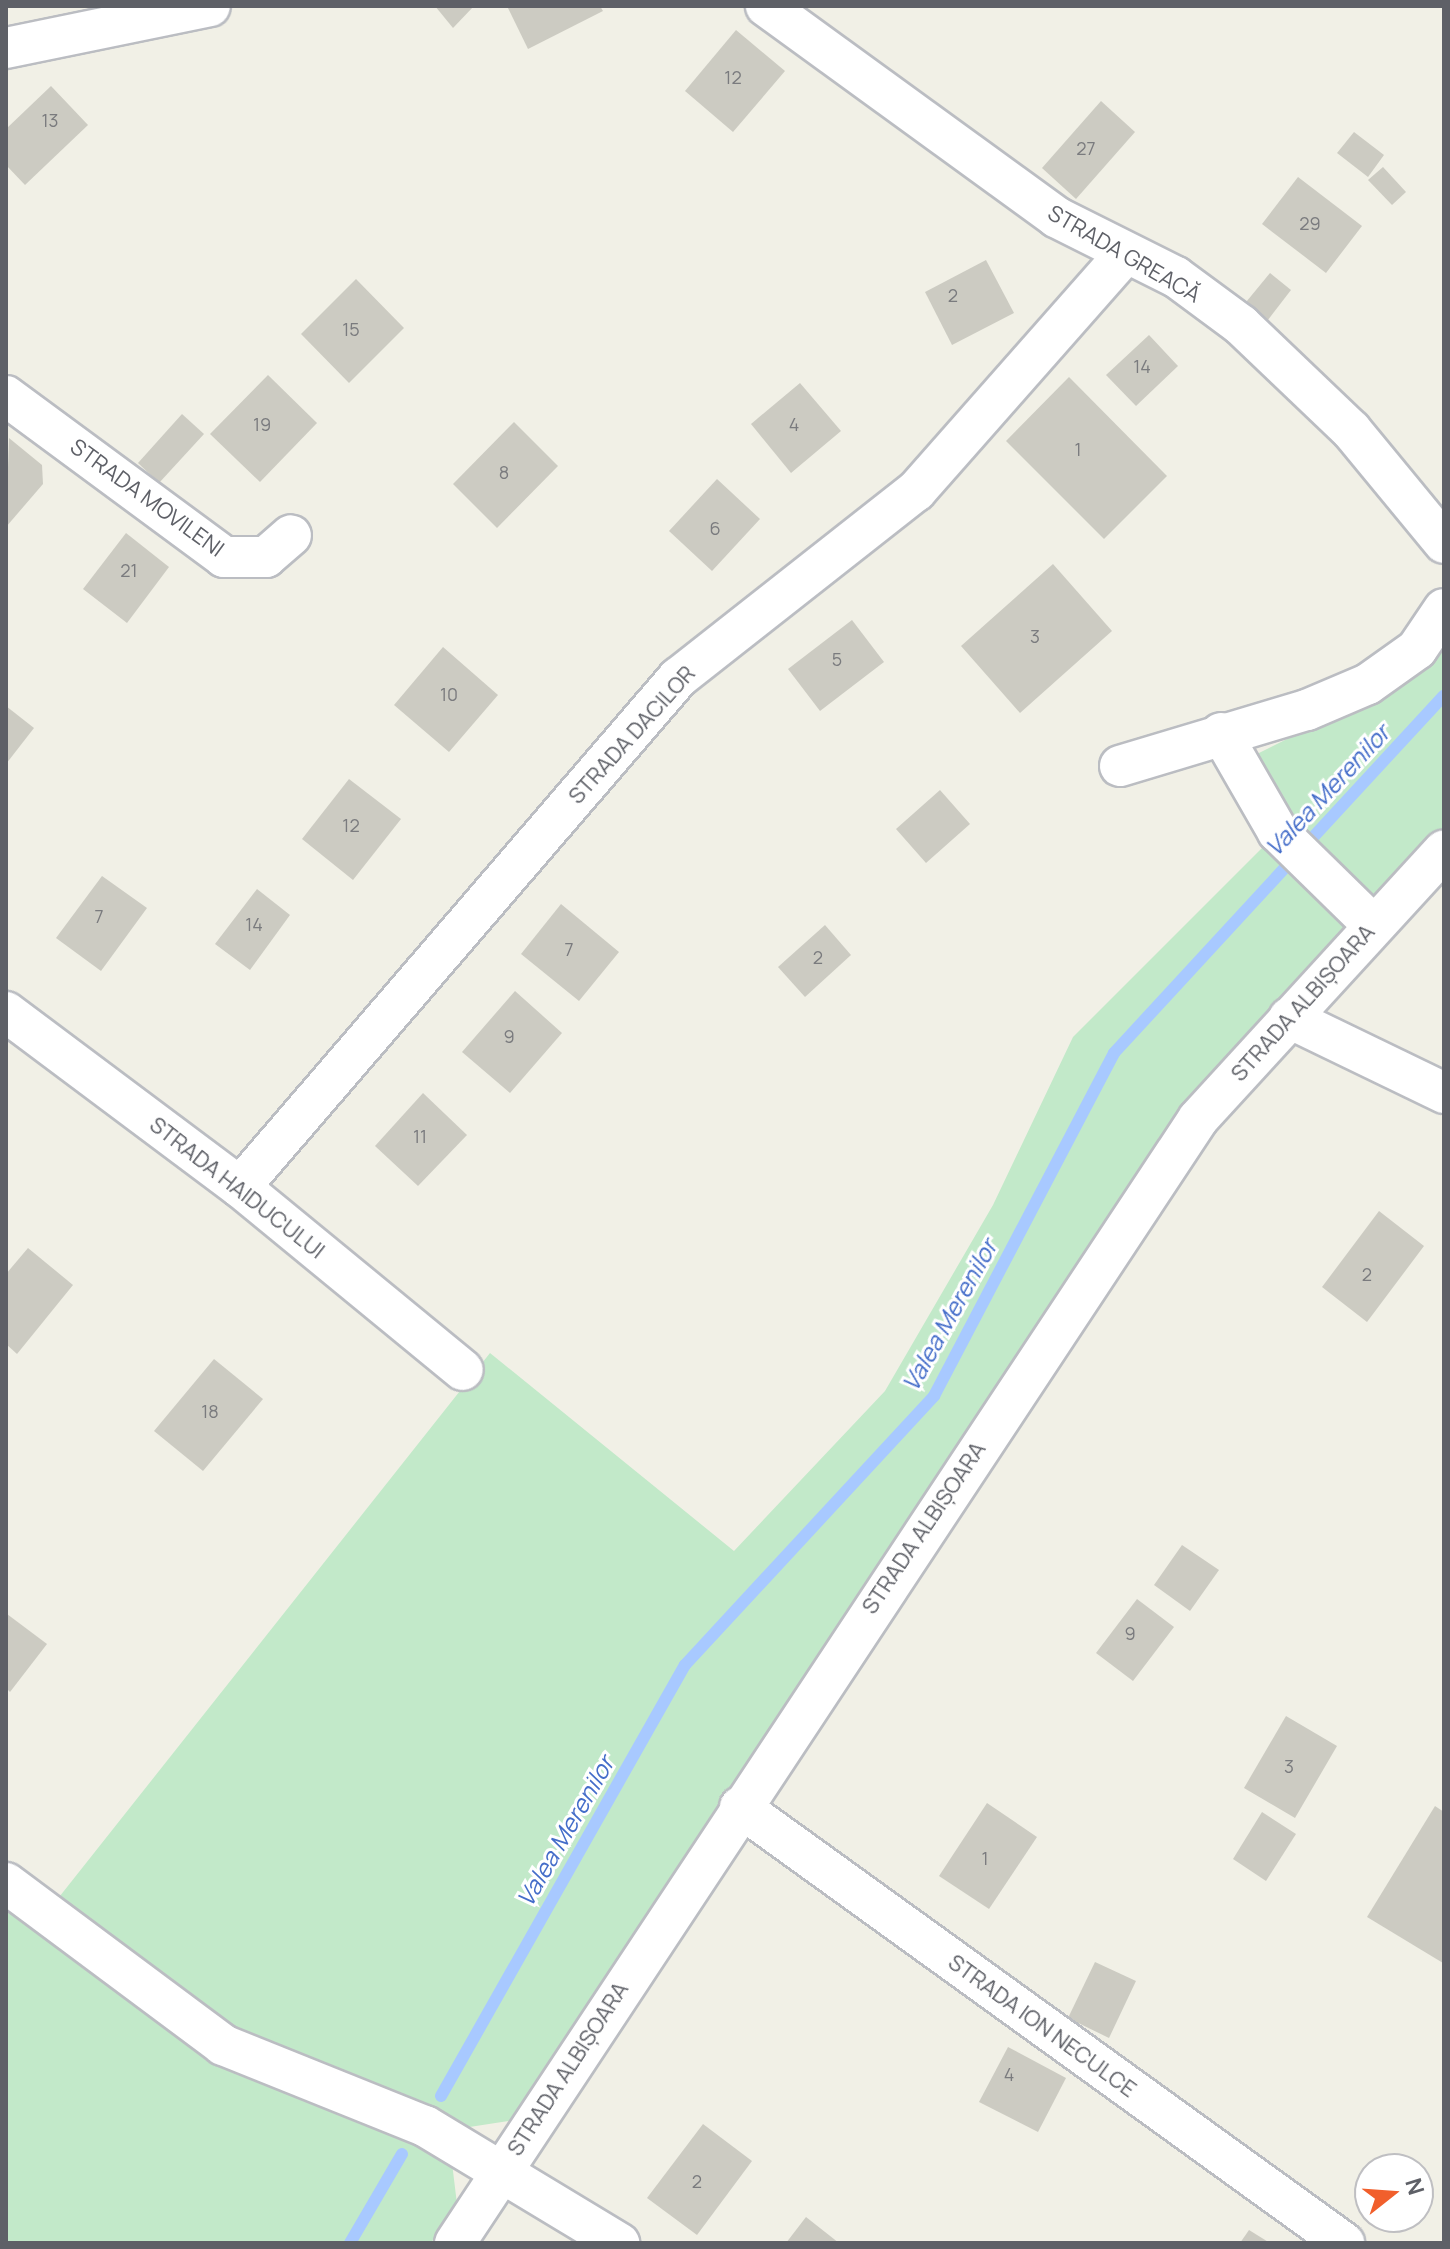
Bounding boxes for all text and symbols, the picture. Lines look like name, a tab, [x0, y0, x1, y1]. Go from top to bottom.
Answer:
house number: 12	[724, 66, 742, 88]
house number: 13	[42, 109, 58, 131]
house number: 27	[1076, 137, 1096, 159]
street label: STRADA GREACĂ	[1043, 200, 1205, 308]
house number: 29	[1299, 212, 1321, 234]
house number: 2	[948, 284, 958, 306]
house number: 15	[342, 318, 360, 340]
house number: 14	[1133, 355, 1151, 377]
house number: 19	[253, 413, 271, 435]
house number: 4	[789, 413, 799, 435]
street label: STRADA MOVILENI	[65, 433, 229, 563]
house number: 1	[1074, 438, 1082, 460]
house number: 8	[499, 461, 509, 483]
house number: 6	[709, 517, 721, 539]
house number: 21	[120, 559, 138, 581]
house number: 3	[1030, 625, 1040, 647]
house number: 5	[832, 648, 842, 670]
street label: STRADA DACILOR	[563, 661, 701, 809]
house number: 10	[440, 683, 458, 705]
water label: Valea Merenilor	[1259, 718, 1395, 862]
house number: 12	[342, 814, 360, 836]
house number: 7	[94, 905, 104, 927]
house number: 14	[245, 913, 263, 935]
street label: STRADA ALBIȘOARA	[1226, 919, 1380, 1087]
house number: 7	[564, 938, 574, 960]
house number: 2	[813, 946, 823, 968]
house number: 9	[503, 1025, 515, 1047]
street label: STRADA HAIDUCULUI	[144, 1112, 330, 1264]
house number: 11	[413, 1125, 427, 1147]
water label: Valea Merenilor	[895, 1234, 1003, 1396]
house number: 2	[1362, 1263, 1372, 1285]
house number: 18	[201, 1400, 219, 1422]
street label: STRADA ALBIȘOARA	[857, 1437, 991, 1619]
house number: 9	[1124, 1622, 1136, 1644]
water label: Valea Merenilor	[510, 1751, 620, 1911]
house number: 3	[1284, 1755, 1294, 1777]
house number: 1	[981, 1847, 989, 1869]
street label: STRADA ION NECULCE	[943, 1949, 1141, 2103]
street label: STRADA ALBIȘOARA	[502, 1977, 634, 2161]
house number: 4	[1004, 2063, 1014, 2085]
north arrow	[1354, 2153, 1434, 2233]
house number: 2	[692, 2170, 702, 2192]
text: N	[1398, 2175, 1432, 2198]

